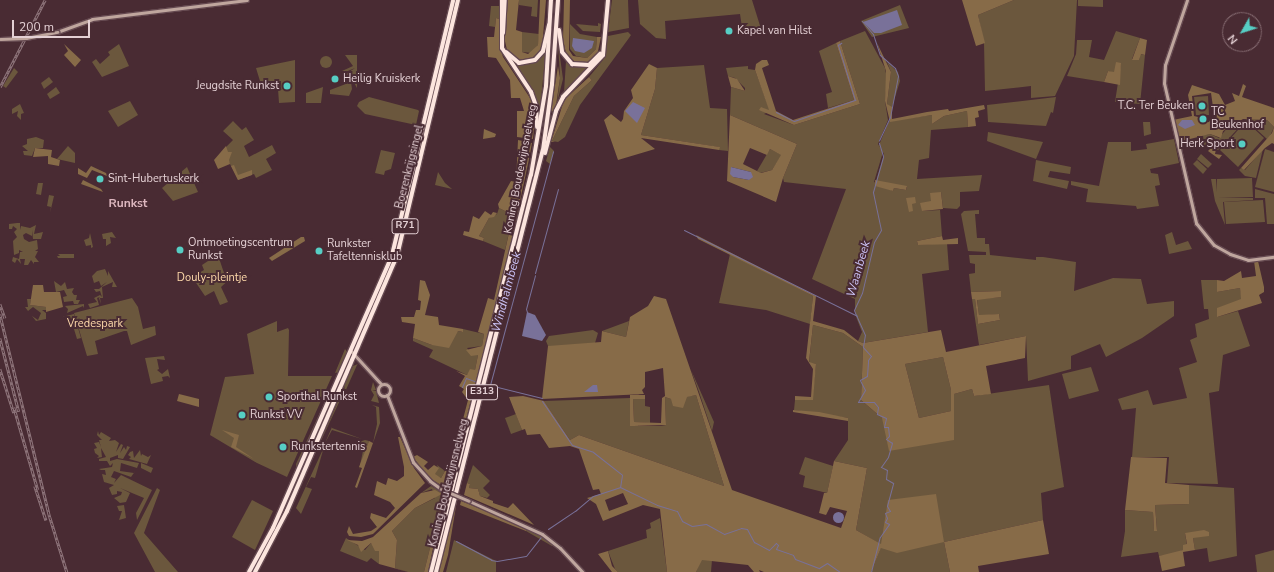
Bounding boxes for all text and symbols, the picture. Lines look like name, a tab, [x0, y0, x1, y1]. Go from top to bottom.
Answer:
scale bar	[14, 12, 92, 38]
north arrow	[1222, 12, 1262, 52]
text: 200 m	[19, 19, 54, 35]
place label: Kapel van Hilst	[737, 24, 812, 38]
marker: Kapel van Hilst	[724, 26, 734, 36]
text: N	[1225, 31, 1241, 47]
place label: Heilig Kruiskerk	[343, 72, 420, 86]
marker: Heilig Kruiskerk	[330, 74, 340, 84]
place label: Jeugdsite Runkst	[196, 79, 279, 93]
marker: Jeugdsite Runkst	[282, 81, 292, 91]
place label: T.C. Ter Beuken	[1118, 99, 1194, 113]
marker: T.C. Ter Beuken	[1197, 101, 1207, 111]
street label: Koning Boudewijnsnelweg	[502, 103, 540, 235]
place label: TC Beukenhof	[1211, 106, 1264, 132]
marker: TC Beukenhof	[1198, 114, 1208, 124]
street label: Boerenkrijgsingel	[393, 124, 427, 210]
place label: Herk Sport	[1180, 137, 1234, 151]
marker: Herk Sport	[1237, 139, 1247, 149]
place label: Sint-Hubertuskerk	[108, 172, 199, 186]
marker: Sint-Hubertuskerk	[95, 174, 105, 184]
district label: Runkst	[109, 197, 147, 211]
road number: R71	[391, 218, 419, 234]
place label: Ontmoetingscentrum Runkst	[188, 237, 293, 263]
place label: Runkster Tafeltennisklub	[327, 238, 402, 264]
water label: Waanbeek	[844, 239, 874, 299]
marker: Ontmoetingscentrum Runkst	[175, 245, 185, 255]
marker: Runkster Tafeltennisklub	[314, 246, 324, 256]
water label: Windhalmbeek	[489, 250, 525, 334]
park label: Douly-pleintje	[177, 271, 247, 285]
park label: Vredespark	[67, 317, 123, 331]
road number: E313	[466, 384, 498, 400]
place label: Sporthal Runkst	[277, 390, 357, 404]
marker: Sporthal Runkst	[264, 392, 274, 402]
place label: Runkst VV	[250, 408, 302, 422]
marker: Runkst VV	[237, 410, 247, 420]
street label: Koning Boudewijnsnelweg	[427, 417, 471, 549]
place label: Runkstertennis	[291, 440, 365, 454]
marker: Runkstertennis	[278, 442, 288, 452]

